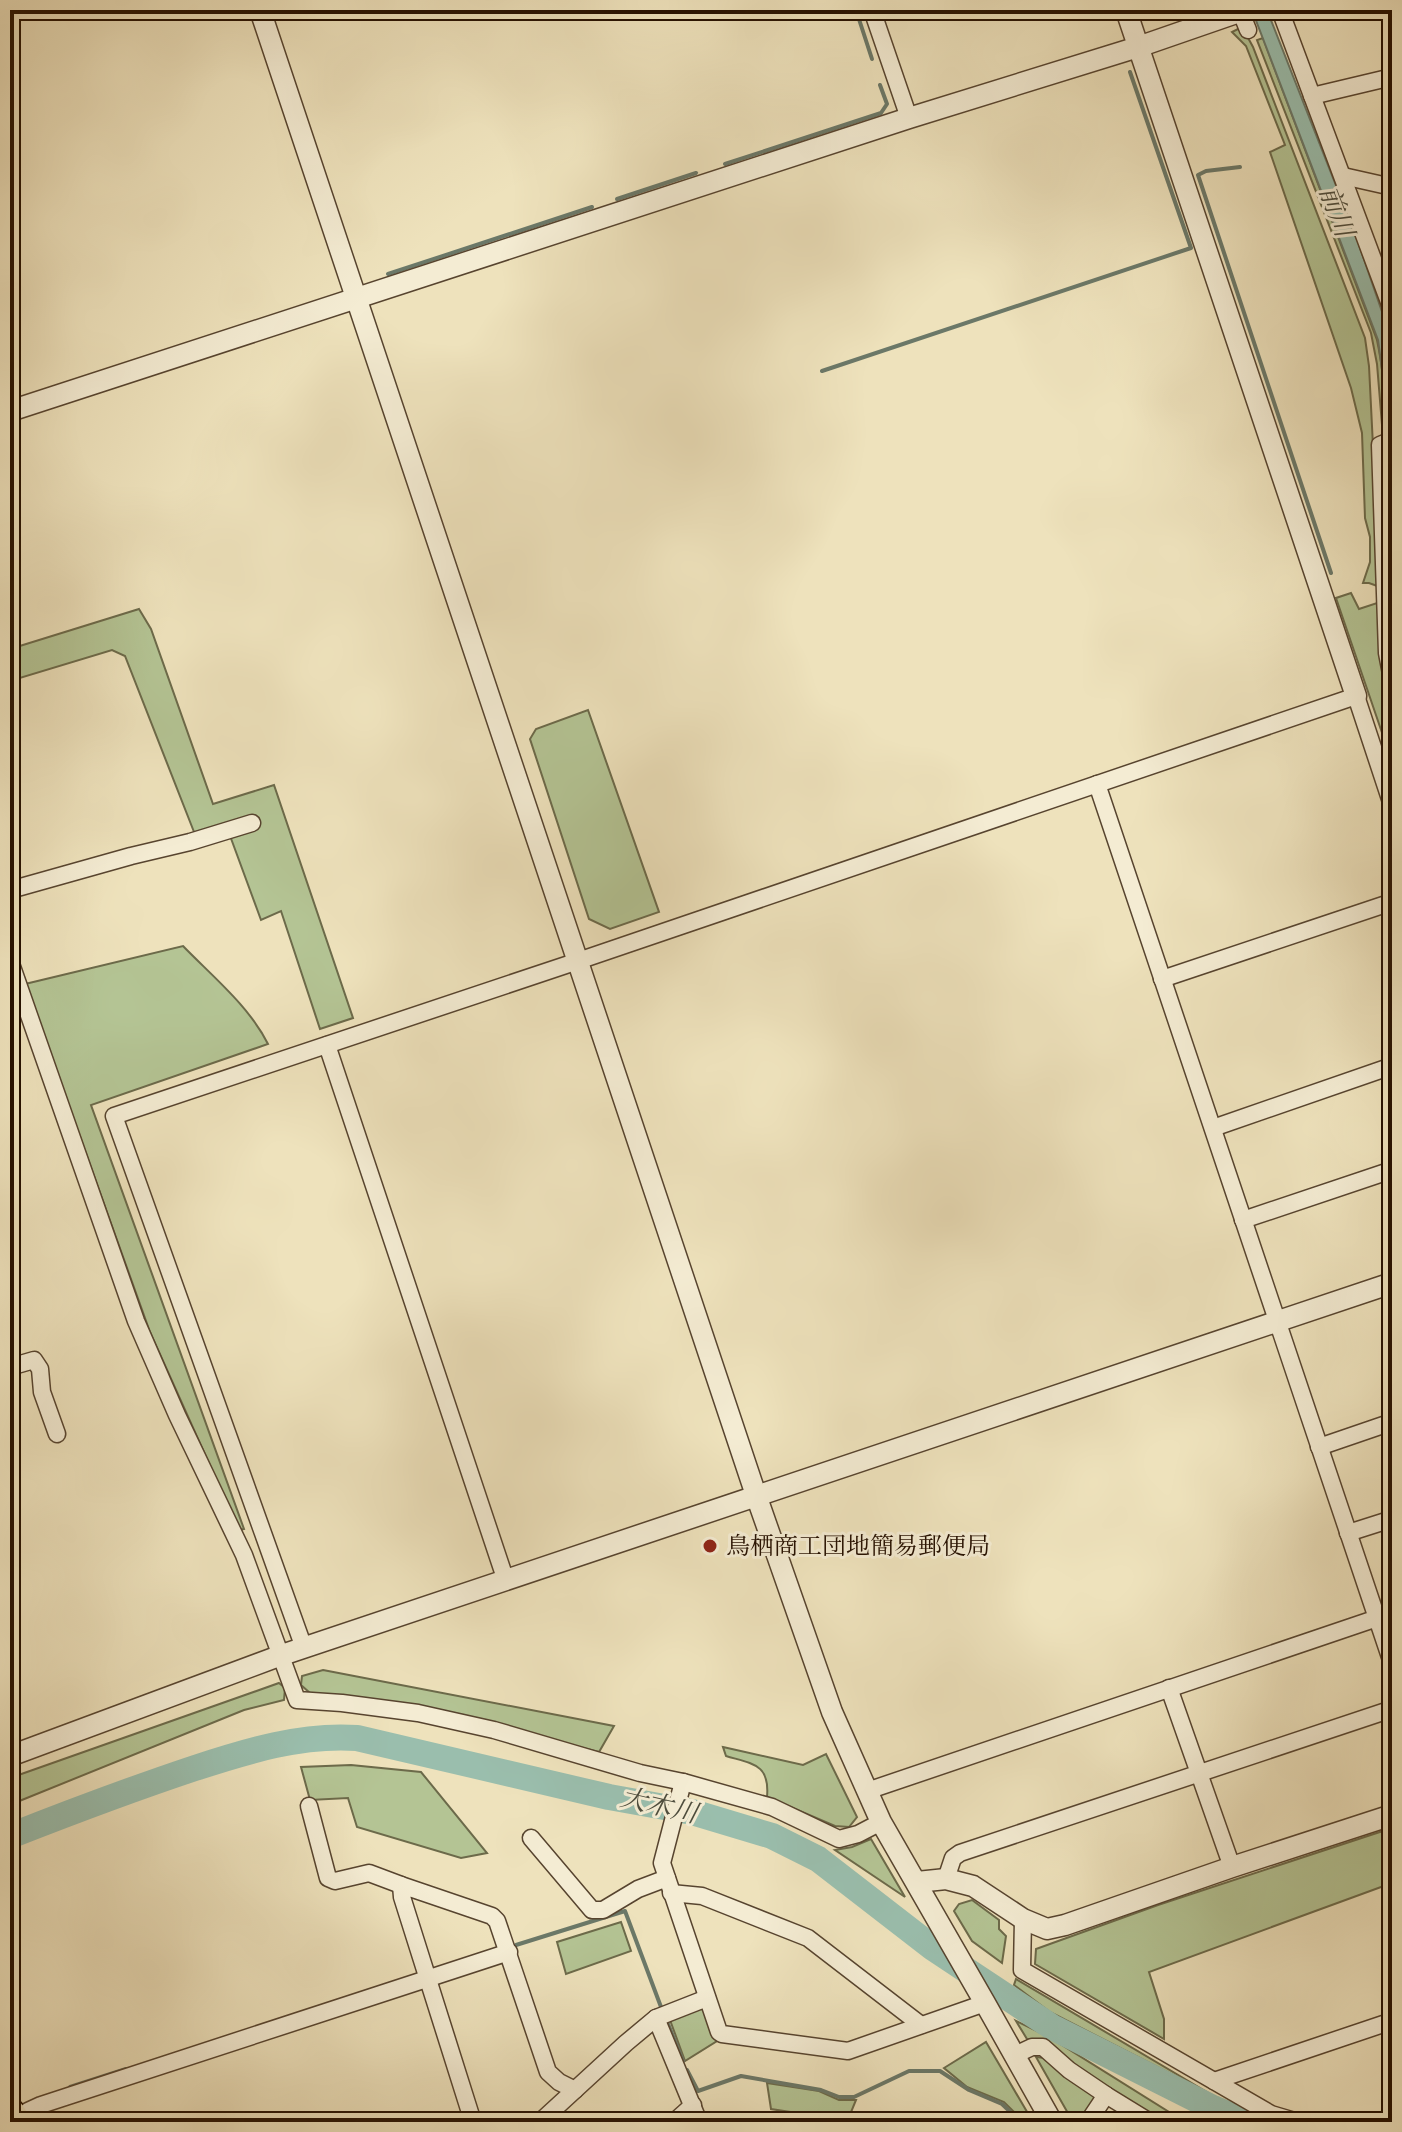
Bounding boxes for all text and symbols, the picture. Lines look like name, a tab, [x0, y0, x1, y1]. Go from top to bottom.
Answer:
water label: 前川	[1308, 181, 1362, 246]
place label: 鳥栖商工団地簡易郵便局	[726, 1531, 990, 1565]
marker: 鳥栖商工団地簡易郵便局	[701, 1537, 719, 1555]
water label: 大木川	[616, 1781, 704, 1835]

